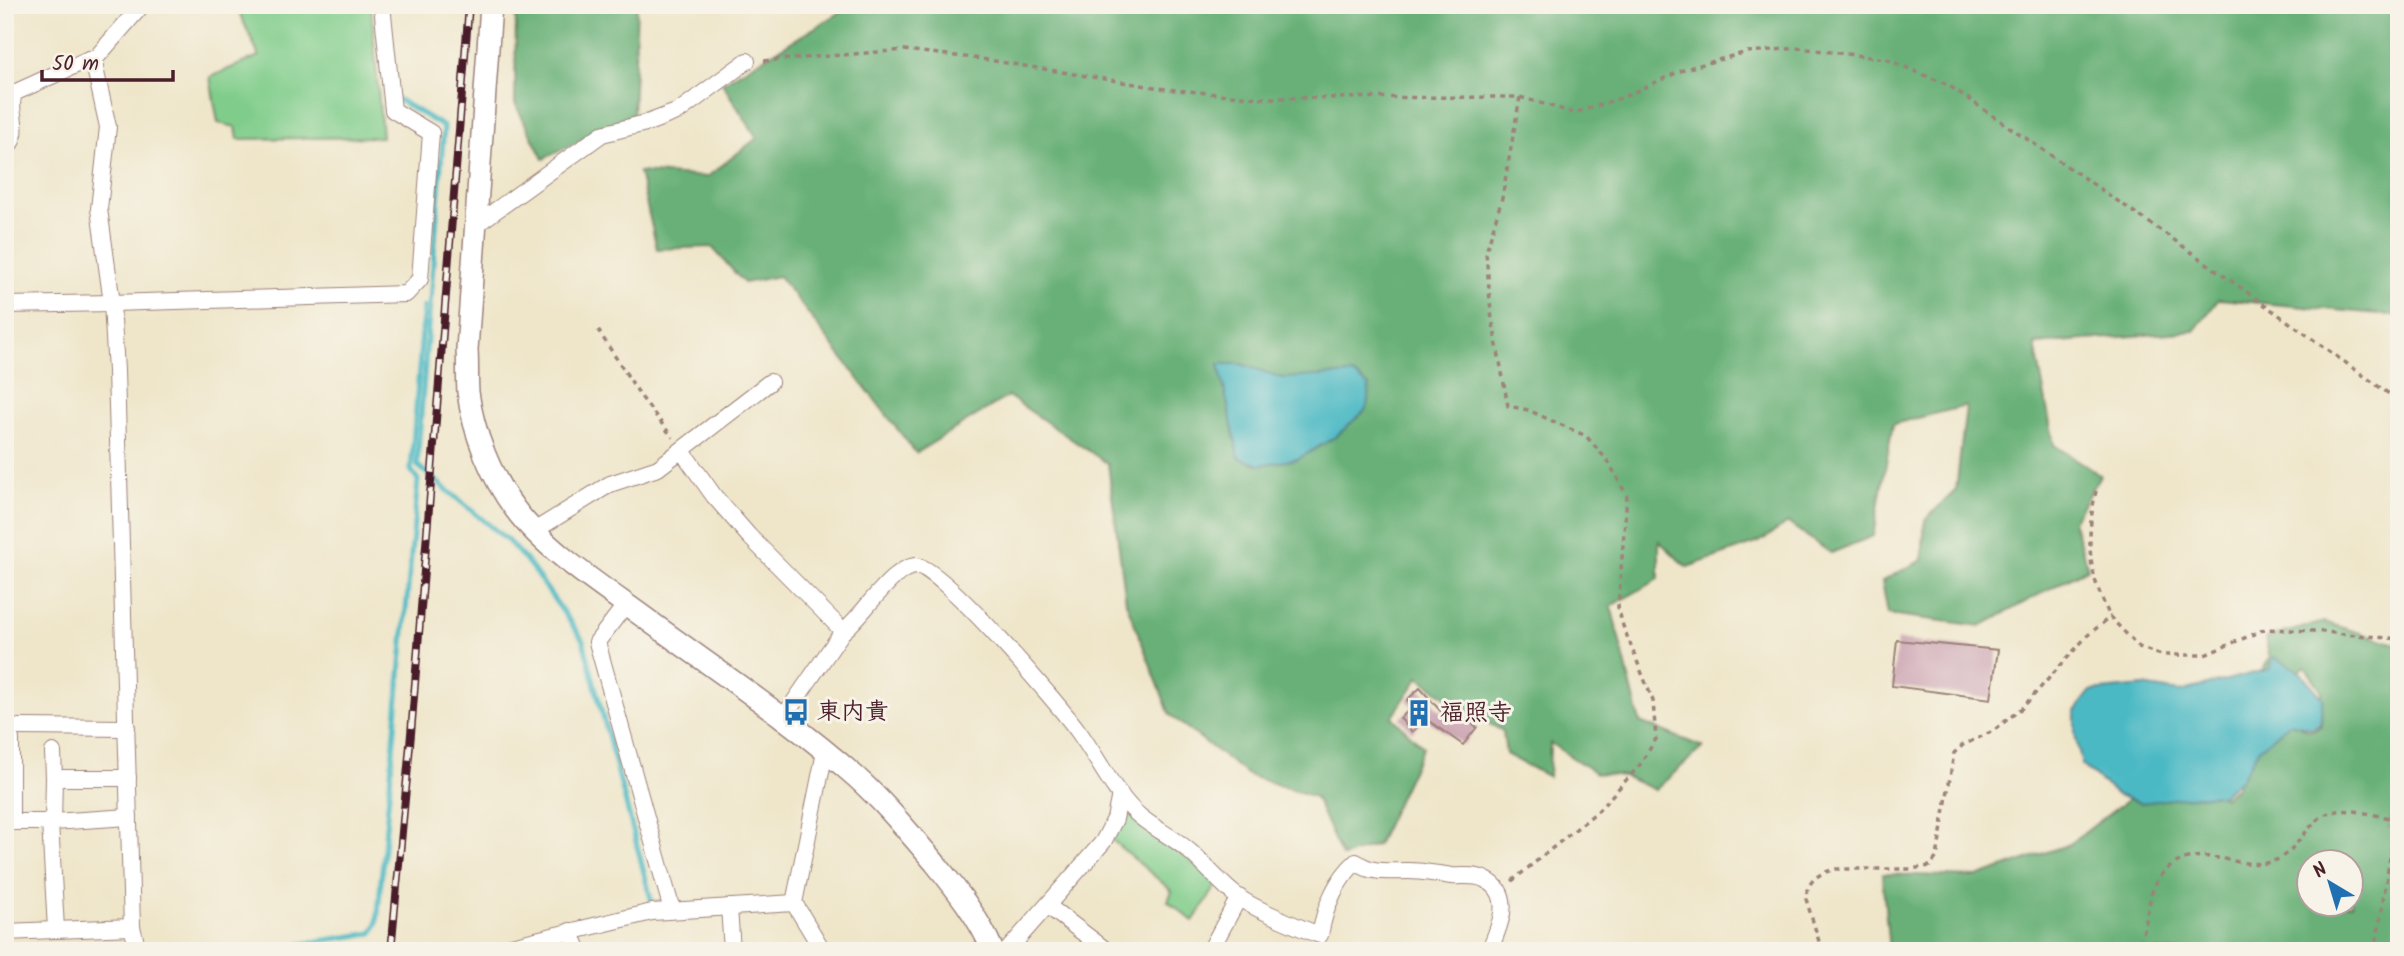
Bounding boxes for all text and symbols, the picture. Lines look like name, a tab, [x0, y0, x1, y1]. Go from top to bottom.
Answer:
scale bar	[42, 38, 173, 82]
text: 50 m	[52, 48, 99, 81]
place label: 東内貴	[817, 693, 889, 732]
place label: 福照寺	[1440, 694, 1512, 733]
bus stop icon: 東内貴	[781, 697, 811, 727]
building icon: 福照寺	[1404, 698, 1434, 728]
north arrow	[2296, 848, 2366, 918]
text: N	[2307, 856, 2335, 887]

